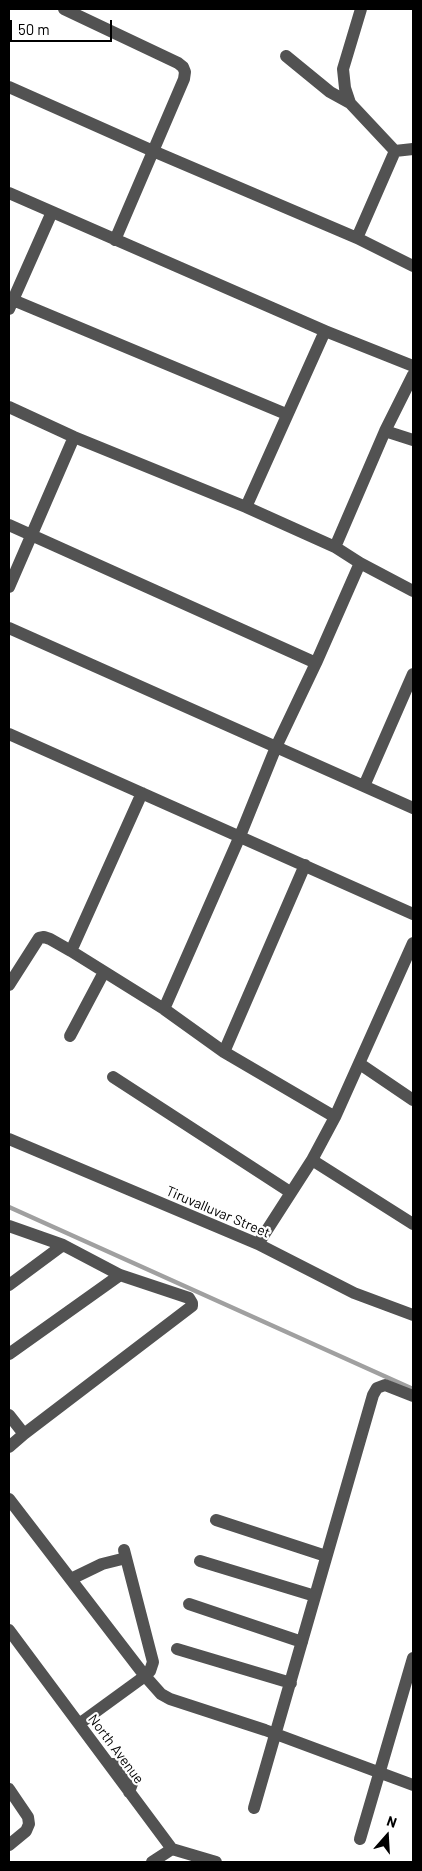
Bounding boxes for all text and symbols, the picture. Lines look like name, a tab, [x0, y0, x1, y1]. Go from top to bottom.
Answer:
scale bar	[12, 10, 115, 42]
text: 50 m	[18, 20, 50, 38]
street label: Tiruvalluvar Street	[163, 1183, 273, 1241]
street label: North Avenue	[85, 1711, 147, 1787]
north arrow	[362, 1811, 412, 1861]
text: N	[385, 1812, 399, 1831]

